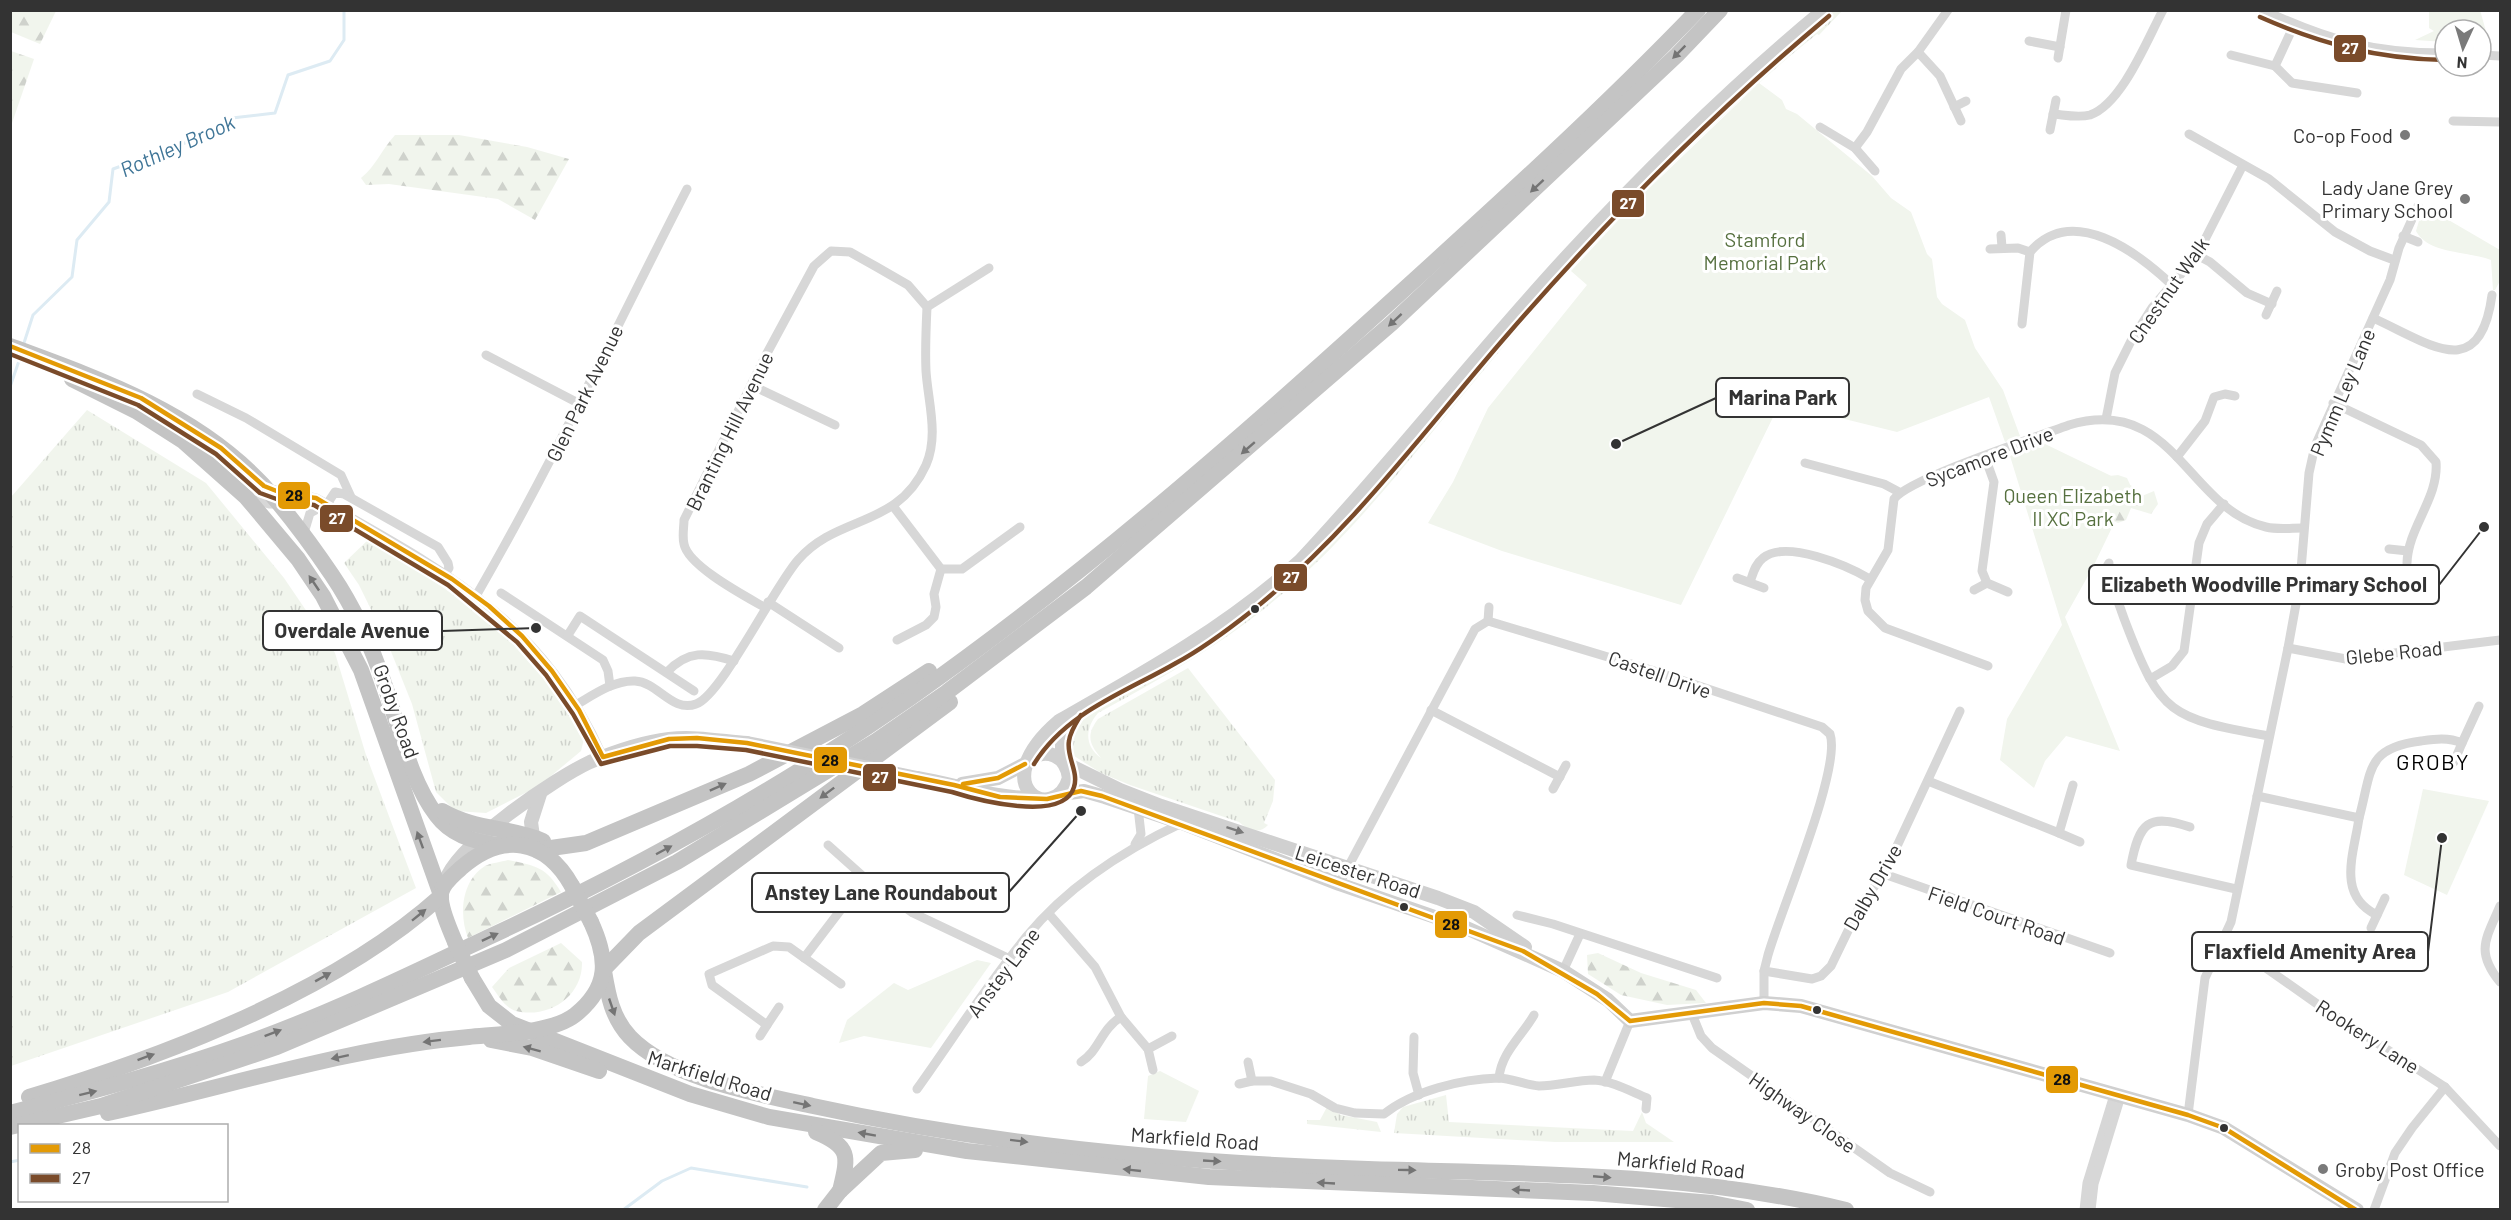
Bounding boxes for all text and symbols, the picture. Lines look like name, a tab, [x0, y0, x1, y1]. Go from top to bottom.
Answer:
north arrow	[2433, 18, 2493, 78]
line badge: 27	[2333, 34, 2367, 63]
text: 27	[2342, 38, 2359, 57]
one-way arrow	[1672, 45, 1686, 59]
text: N	[2456, 54, 2468, 73]
water label: Rothley Brook	[116, 108, 239, 181]
place label: Co-op Food	[2293, 123, 2393, 147]
marker: Co-op Food	[2398, 128, 2412, 142]
place label: Lady Jane Grey Primary School	[2321, 175, 2453, 222]
one-way arrow	[1531, 179, 1545, 193]
line badge: 27	[1611, 189, 1645, 218]
marker: Lady Jane Grey Primary School	[2458, 192, 2472, 206]
text: 27	[1620, 193, 1637, 212]
park label: Stamford Memorial Park	[1704, 227, 1826, 274]
street label: Chestnut Walk	[2122, 232, 2214, 348]
one-way arrow	[1388, 313, 1403, 327]
street label: Glen Park Avenue	[541, 321, 627, 465]
street label: Pymm Ley Lane	[2304, 325, 2380, 459]
street label: Branting Hill Avenue	[680, 348, 778, 514]
callout: Marina Park	[1716, 378, 1849, 417]
text: Marina Park	[1729, 384, 1838, 409]
street label: Sycamore Drive	[1922, 421, 2056, 491]
one-way arrow	[1241, 441, 1256, 454]
line badge: 28	[277, 481, 311, 510]
park label: Queen Elizabeth II XC Park	[2004, 483, 2142, 530]
text: 28	[285, 485, 303, 504]
line badge: 27	[319, 504, 354, 533]
text: 27	[329, 508, 346, 527]
line badge: 27	[1273, 563, 1308, 592]
callout: Elizabeth Woodville Primary School	[2089, 565, 2439, 604]
text: 27	[1283, 567, 1300, 586]
text: Elizabeth Woodville Primary School	[2101, 571, 2427, 596]
one-way arrow	[308, 575, 320, 591]
unlabelled marker	[1249, 603, 1261, 615]
callout: Overdale Avenue	[263, 611, 442, 650]
text: Overdale Avenue	[274, 617, 430, 642]
street label: Glebe Road	[2344, 635, 2444, 669]
street label: Castell Drive	[1605, 645, 1715, 703]
street label: Groby Road	[369, 661, 425, 761]
line badge: 28	[813, 746, 848, 774]
district label: GROBY	[2396, 748, 2470, 774]
text: 28	[821, 750, 839, 769]
line badge: 27	[862, 763, 897, 792]
text: 27	[872, 767, 889, 786]
one-way arrow	[709, 782, 727, 792]
one-way arrow	[819, 787, 835, 800]
one-way arrow	[1226, 826, 1244, 835]
one-way arrow	[415, 831, 425, 849]
street label: Leicester Road	[1292, 839, 1424, 903]
street label: Dalby Drive	[1838, 840, 1906, 934]
one-way arrow	[656, 845, 673, 855]
callout: Anstey Lane Roundabout	[752, 873, 1009, 912]
text: Anstey Lane Roundabout	[764, 879, 998, 904]
street label: Field Court Road	[1925, 880, 2069, 950]
unlabelled marker	[1398, 901, 1410, 913]
one-way arrow	[411, 909, 427, 922]
line badge: 28	[1434, 910, 1468, 939]
text: 28	[1442, 914, 1460, 933]
street label: Anstey Lane	[962, 922, 1044, 1022]
callout: Flaxfield Amenity Area	[2192, 932, 2428, 971]
one-way arrow	[481, 933, 498, 942]
text: Flaxfield Amenity Area	[2204, 938, 2416, 963]
one-way arrow	[315, 972, 332, 982]
street label: Rookery Lane	[2312, 994, 2424, 1078]
one-way arrow	[608, 998, 618, 1016]
unlabelled marker	[1811, 1004, 1823, 1016]
one-way arrow	[264, 1027, 282, 1037]
one-way arrow	[422, 1036, 441, 1046]
one-way arrow	[523, 1044, 541, 1053]
street label: Markfield Road	[645, 1045, 775, 1105]
one-way arrow	[137, 1052, 155, 1062]
one-way arrow	[330, 1053, 349, 1062]
line badge: 28	[2045, 1065, 2079, 1094]
street label: Highway Close	[1745, 1066, 1861, 1158]
text: 28	[2053, 1069, 2071, 1088]
one-way arrow	[79, 1088, 97, 1097]
one-way arrow	[792, 1100, 811, 1109]
street label: Markfield Road	[1130, 1122, 1260, 1154]
unlabelled marker	[2218, 1122, 2230, 1134]
legend	[18, 1124, 228, 1202]
one-way arrow	[857, 1129, 876, 1138]
text: 28	[72, 1136, 91, 1158]
one-way arrow	[1009, 1136, 1028, 1146]
street label: Markfield Road	[1616, 1145, 1746, 1183]
one-way arrow	[1203, 1157, 1222, 1166]
place label: Groby Post Office	[2335, 1157, 2485, 1181]
marker: Groby Post Office	[2316, 1162, 2330, 1176]
one-way arrow	[1398, 1165, 1417, 1174]
text: 27	[72, 1166, 91, 1188]
one-way arrow	[1122, 1166, 1141, 1175]
one-way arrow	[1593, 1172, 1612, 1181]
one-way arrow	[1317, 1179, 1336, 1188]
one-way arrow	[1512, 1185, 1531, 1194]

